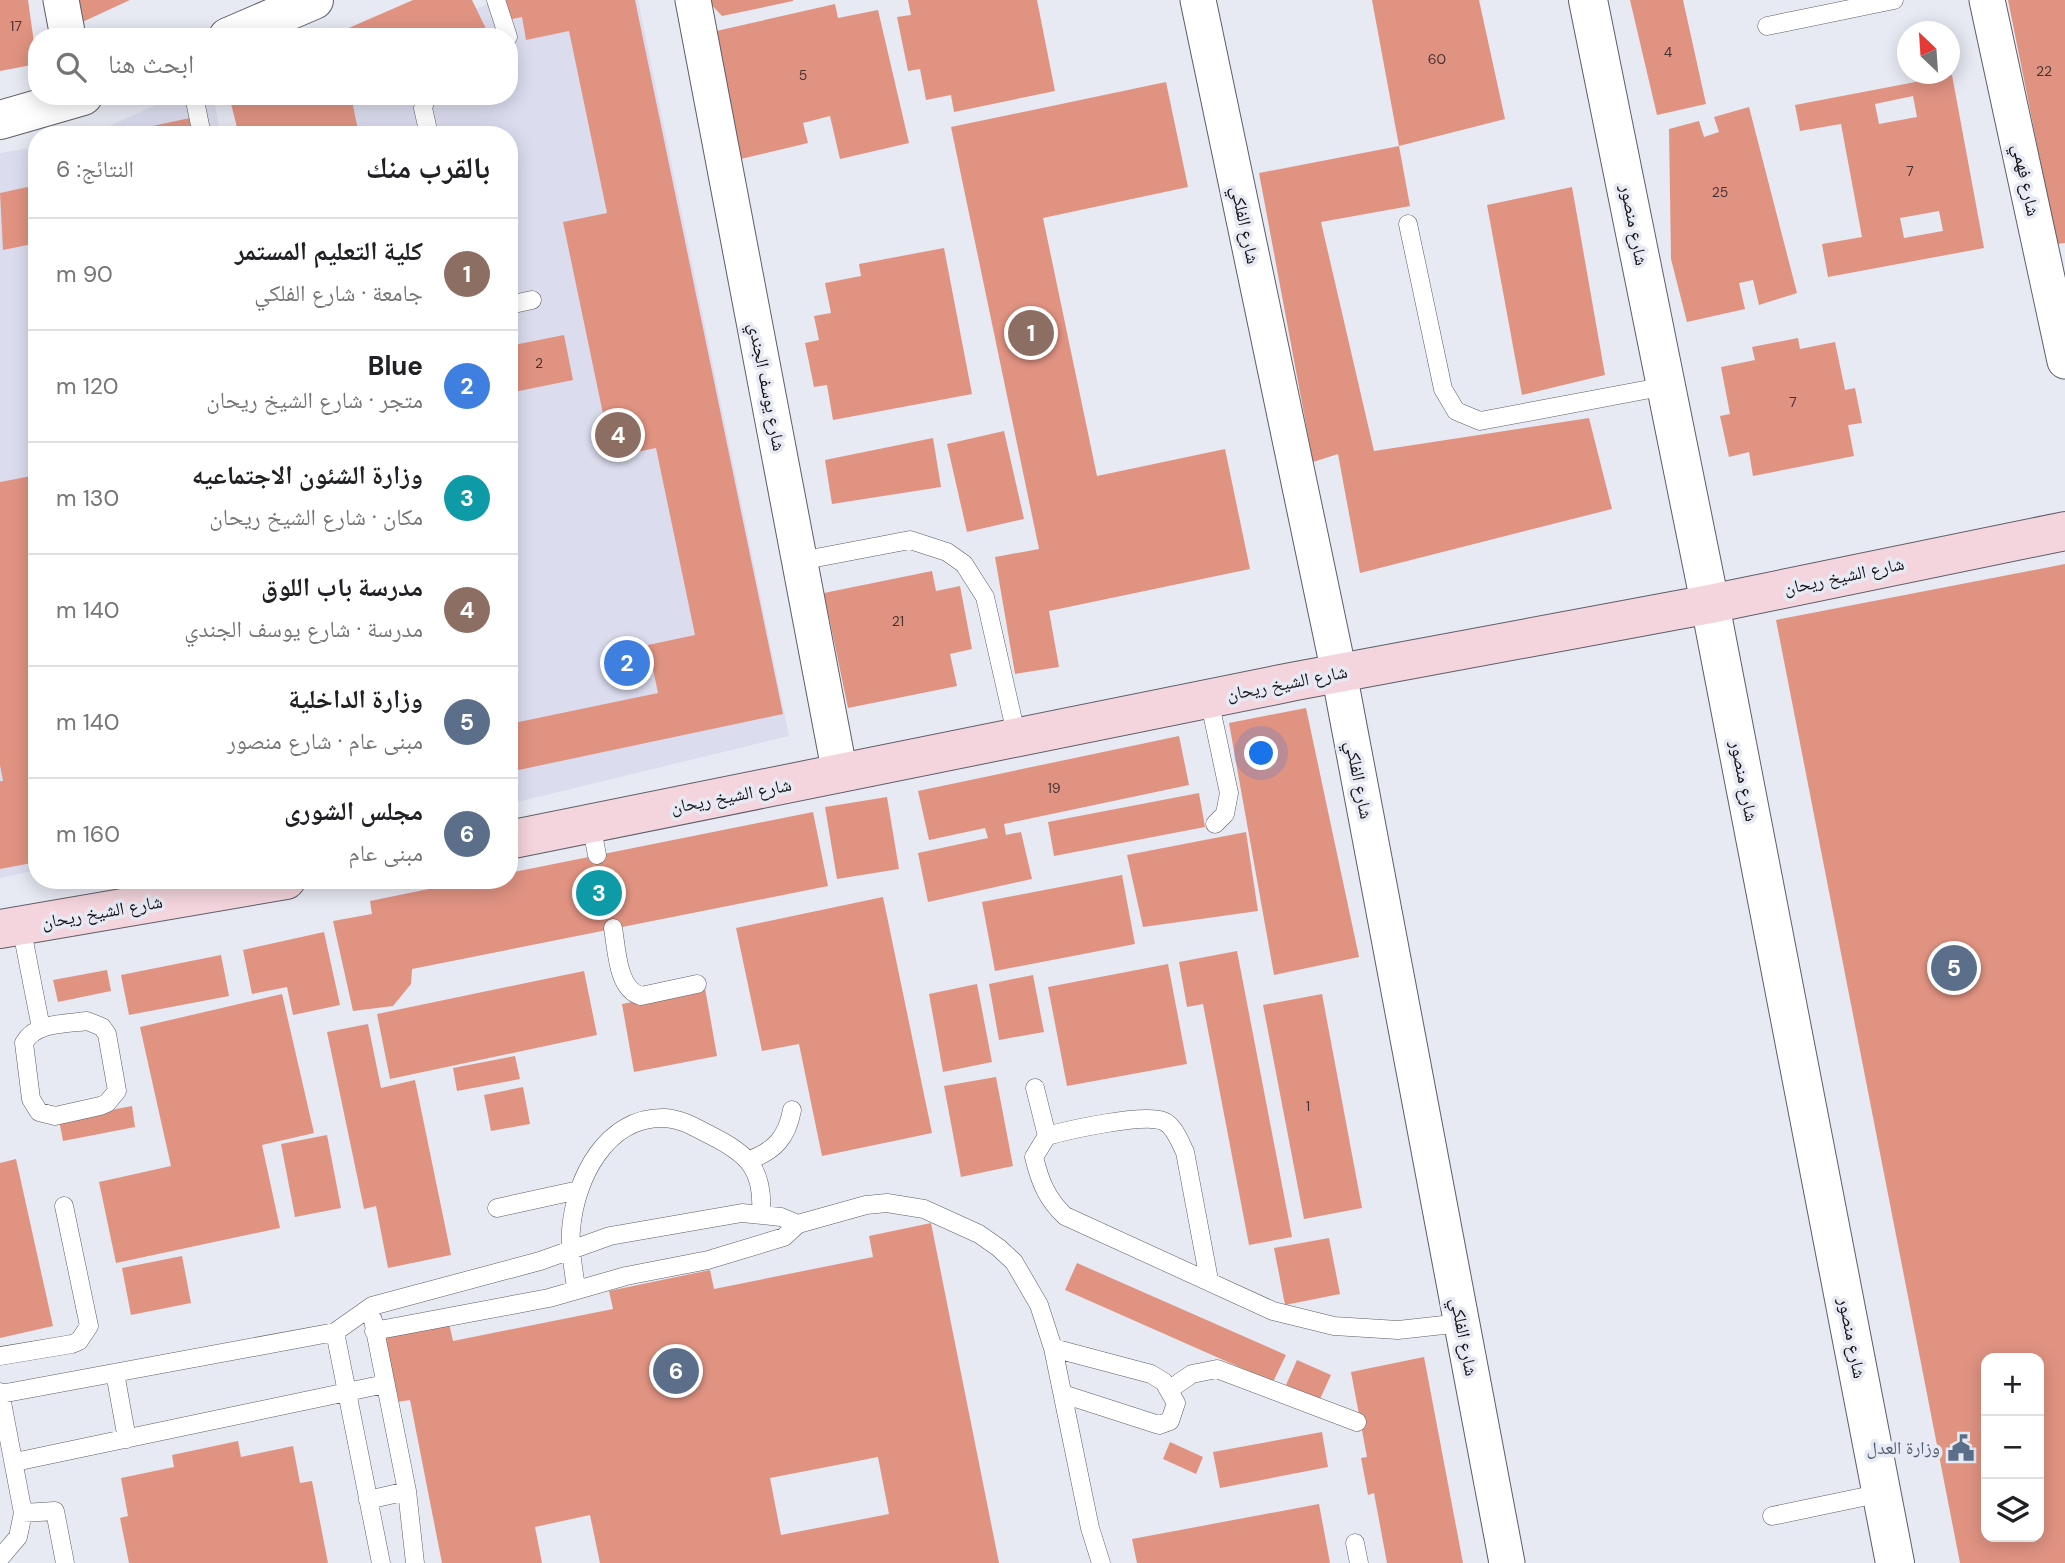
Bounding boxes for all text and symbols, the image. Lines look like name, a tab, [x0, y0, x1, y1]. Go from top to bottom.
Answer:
house number: 17	[10, 17, 22, 35]
north arrow	[1897, 21, 1960, 84]
search box	[28, 28, 518, 105]
house number: 4	[1664, 43, 1673, 61]
text: ابحث هنا	[108, 47, 194, 81]
icon: search	[52, 48, 90, 86]
house number: 60	[1428, 50, 1446, 68]
house number: 22	[2036, 62, 2052, 80]
house number: 5	[799, 66, 807, 84]
street label: شارع فهمي	[2004, 142, 2045, 219]
text: بالقرب منك	[366, 148, 490, 187]
text: النتائج: 6	[56, 154, 134, 184]
house number: 7	[1906, 162, 1914, 180]
street label: شارع منصور	[1614, 182, 1654, 267]
house number: 25	[1712, 183, 1728, 201]
street label: شارع الفلكي	[1223, 184, 1265, 267]
text: كلية التعليم المستمر	[235, 234, 423, 268]
text: 90 m	[56, 259, 113, 289]
text: 1	[463, 259, 471, 289]
text: جامعة · شارع الفلكي	[254, 278, 423, 308]
pin: 1	[1008, 307, 1054, 359]
street label: شارع يوسف الجندي	[740, 321, 791, 454]
text: Blue	[368, 349, 423, 383]
house number: 2	[535, 354, 543, 372]
text: 120 m	[56, 371, 119, 401]
text: 2	[460, 371, 474, 401]
text: متجر · شارع الشيخ ريحان	[206, 385, 423, 415]
house number: 7	[1789, 393, 1797, 411]
pin: 4	[595, 409, 641, 461]
text: وزارة الشئون الاجتماعيه	[192, 458, 423, 492]
text: 130 m	[56, 483, 119, 513]
text: 3	[460, 483, 474, 513]
text: مكان · شارع الشيخ ريحان	[209, 502, 423, 532]
street label: شارع الشيخ ريحان	[1782, 552, 1906, 600]
text: مدرسة باب اللوق	[261, 570, 423, 604]
text: 140 m	[56, 595, 120, 625]
text: 4	[460, 595, 474, 625]
house number: 21	[892, 612, 904, 630]
text: مدرسة · شارع يوسف الجندي	[184, 614, 423, 644]
pin: 2	[604, 637, 650, 689]
street label: شارع الشيخ ريحان	[1225, 660, 1349, 706]
text: وزارة الداخلية	[288, 682, 423, 716]
text: 140 m	[56, 707, 120, 737]
text: 5	[460, 707, 474, 737]
text: مبنى عام · شارع منصور	[227, 726, 423, 756]
your location	[1244, 736, 1278, 770]
street label: شارع منصور	[1724, 738, 1764, 823]
street label: شارع الفلكي	[1337, 739, 1378, 822]
street label: شارع الشيخ ريحان	[669, 773, 793, 819]
house number: 19	[1047, 779, 1061, 797]
text: مجلس الشورى	[284, 794, 423, 828]
text: 160 m	[56, 819, 120, 849]
text: 6	[460, 819, 474, 849]
text: مبنى عام	[348, 838, 423, 868]
pin: 3	[576, 867, 622, 919]
street label: شارع الشيخ ريحان	[40, 890, 164, 934]
pin: 5	[1931, 942, 1977, 994]
house number: 1	[1306, 1097, 1310, 1115]
street label: شارع منصور	[1832, 1295, 1872, 1380]
street label: شارع الفلكي	[1442, 1296, 1483, 1379]
pin: 6	[653, 1345, 699, 1397]
map controls	[1981, 1353, 2044, 1542]
button: +	[1981, 1353, 2044, 1416]
button: −	[1981, 1416, 2044, 1479]
public building icon: وزارة العدل	[1946, 1433, 1976, 1463]
place label: وزارة العدل	[1866, 1436, 1940, 1460]
button: layers	[1981, 1479, 2044, 1542]

